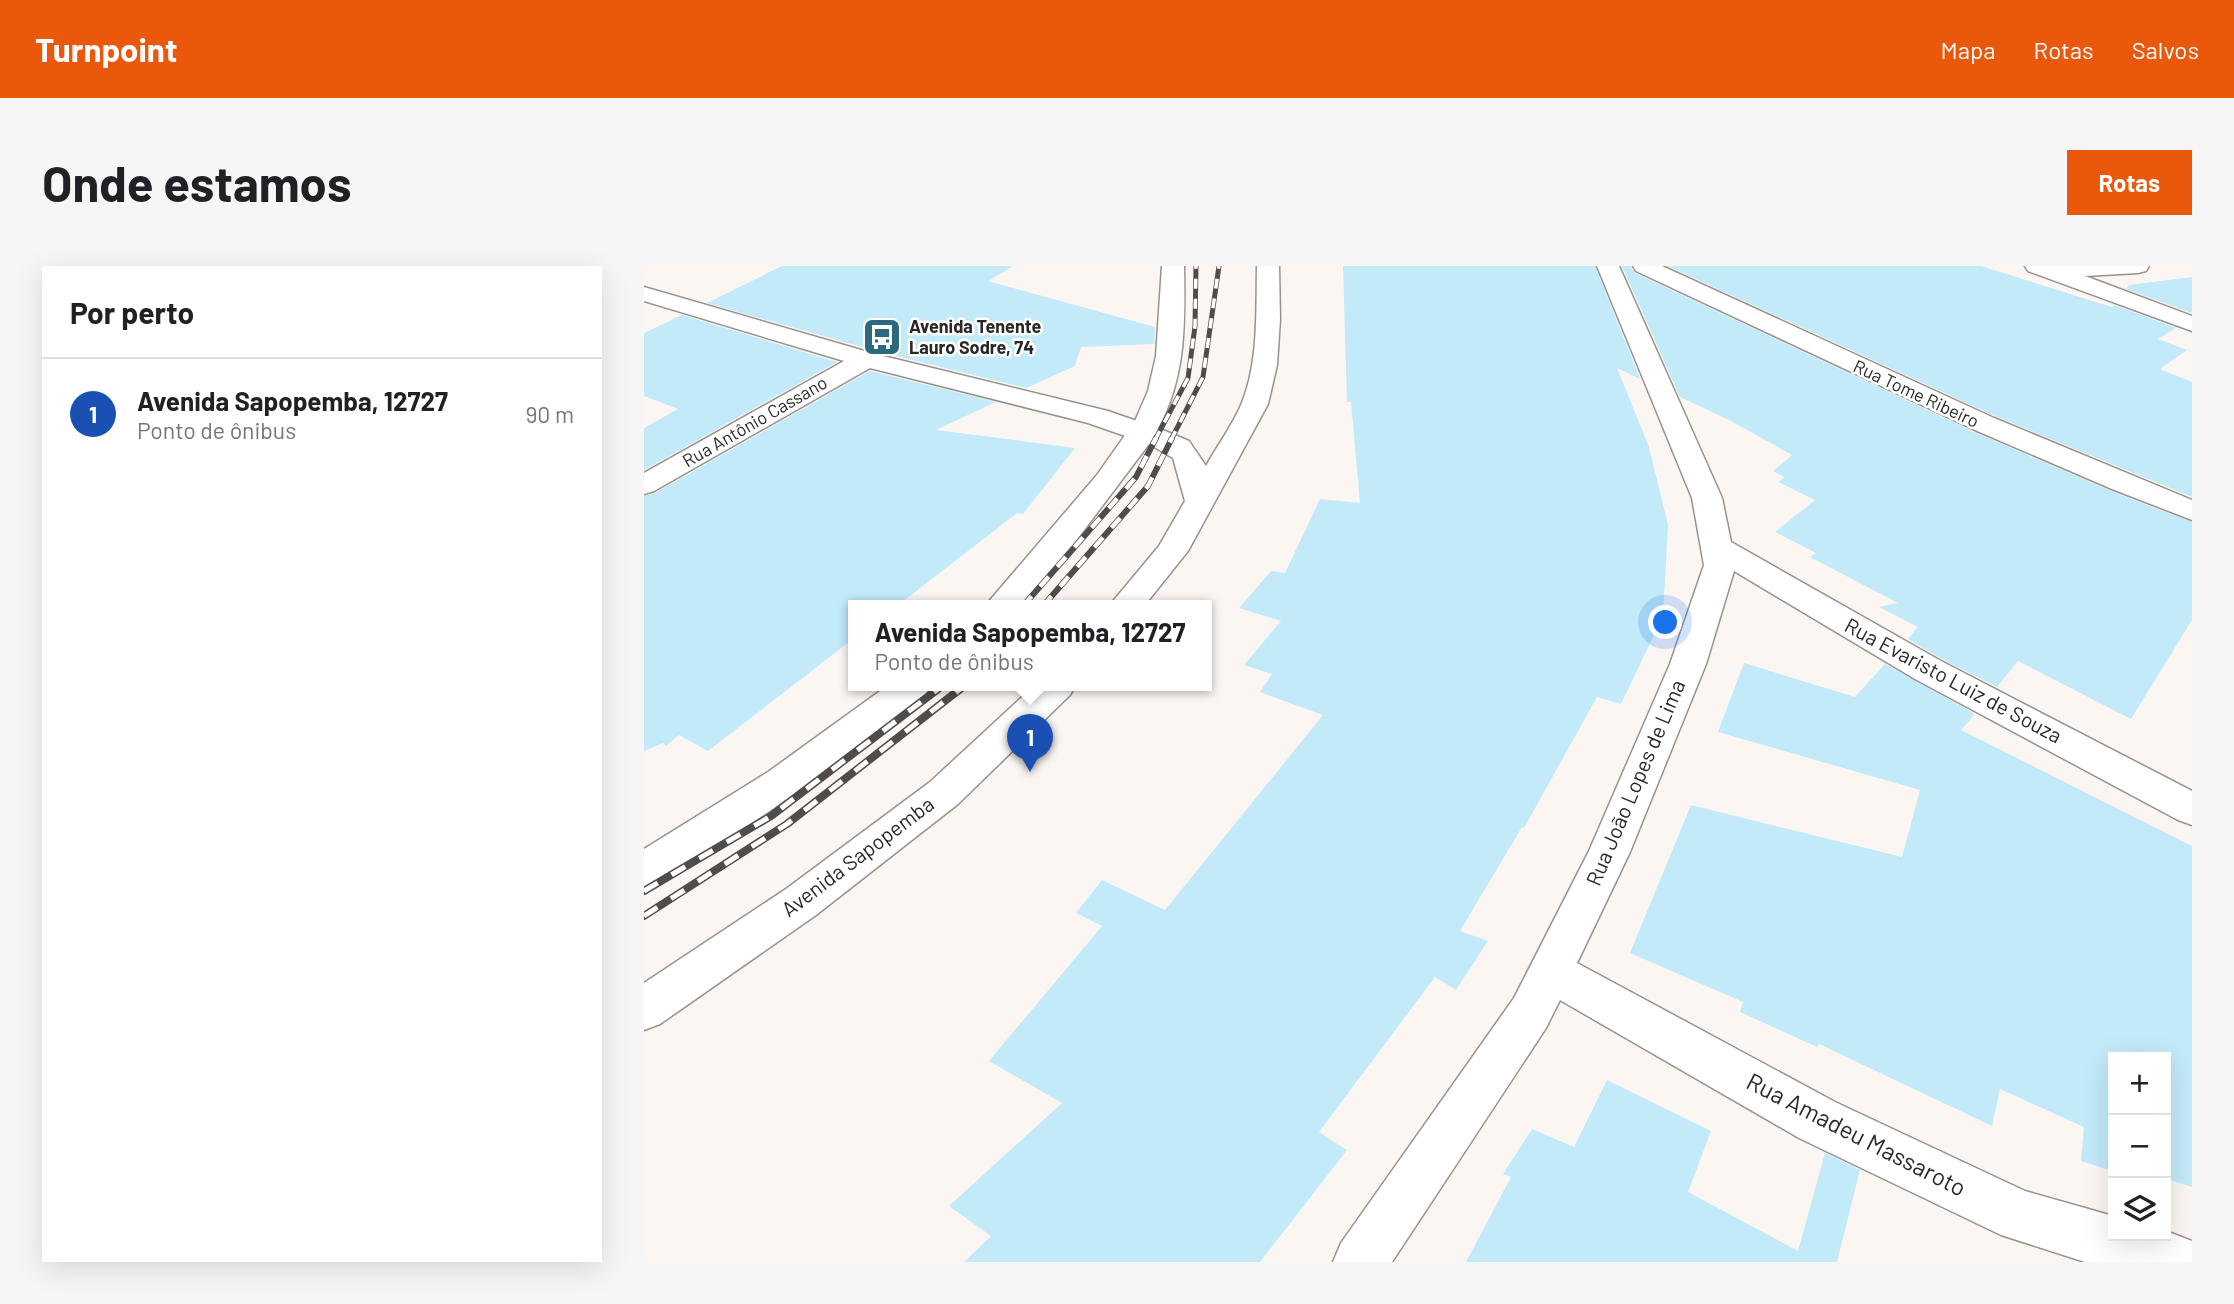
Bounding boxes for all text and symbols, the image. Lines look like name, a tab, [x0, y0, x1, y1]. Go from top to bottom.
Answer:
text: Turnpoint	[35, 29, 177, 69]
text: Mapa	[1941, 35, 1996, 64]
text: Rotas	[2034, 35, 2094, 64]
text: Salvos	[2132, 35, 2199, 64]
button: Rotas	[2067, 150, 2192, 215]
text: Onde estamos	[42, 153, 351, 212]
text: Por perto	[70, 294, 194, 330]
place label: Avenida Tenente Lauro Sodre, 74	[909, 315, 1041, 358]
bus stop icon: Avenida Tenente Lauro Sodre, 74	[861, 316, 903, 358]
street label: Rua Tome Ribeiro	[1850, 354, 1983, 432]
street label: Rua Antônio Cassano	[678, 371, 831, 472]
text: Avenida Sapopemba, 12727	[137, 385, 448, 416]
text: 1	[89, 400, 97, 428]
text: 90 m	[525, 400, 574, 428]
text: Ponto de ônibus	[137, 416, 296, 444]
popup	[848, 600, 1212, 691]
your location	[1648, 605, 1682, 639]
street label: Rua Evaristo Luiz de Souza	[1841, 612, 2067, 748]
text: Avenida Sapopemba, 12727	[875, 616, 1185, 647]
text: Ponto de ônibus	[875, 647, 1034, 675]
street label: Rua João Lopes de Lima	[1580, 676, 1689, 889]
pin: 1	[1007, 714, 1053, 772]
street label: Avenida Sapopemba	[776, 790, 938, 921]
map controls	[2108, 1052, 2171, 1241]
button: +	[2108, 1052, 2171, 1115]
street label: Rua Amadeu Massaroto	[1742, 1066, 1971, 1202]
button: −	[2108, 1115, 2171, 1178]
button: layers	[2108, 1178, 2171, 1241]

